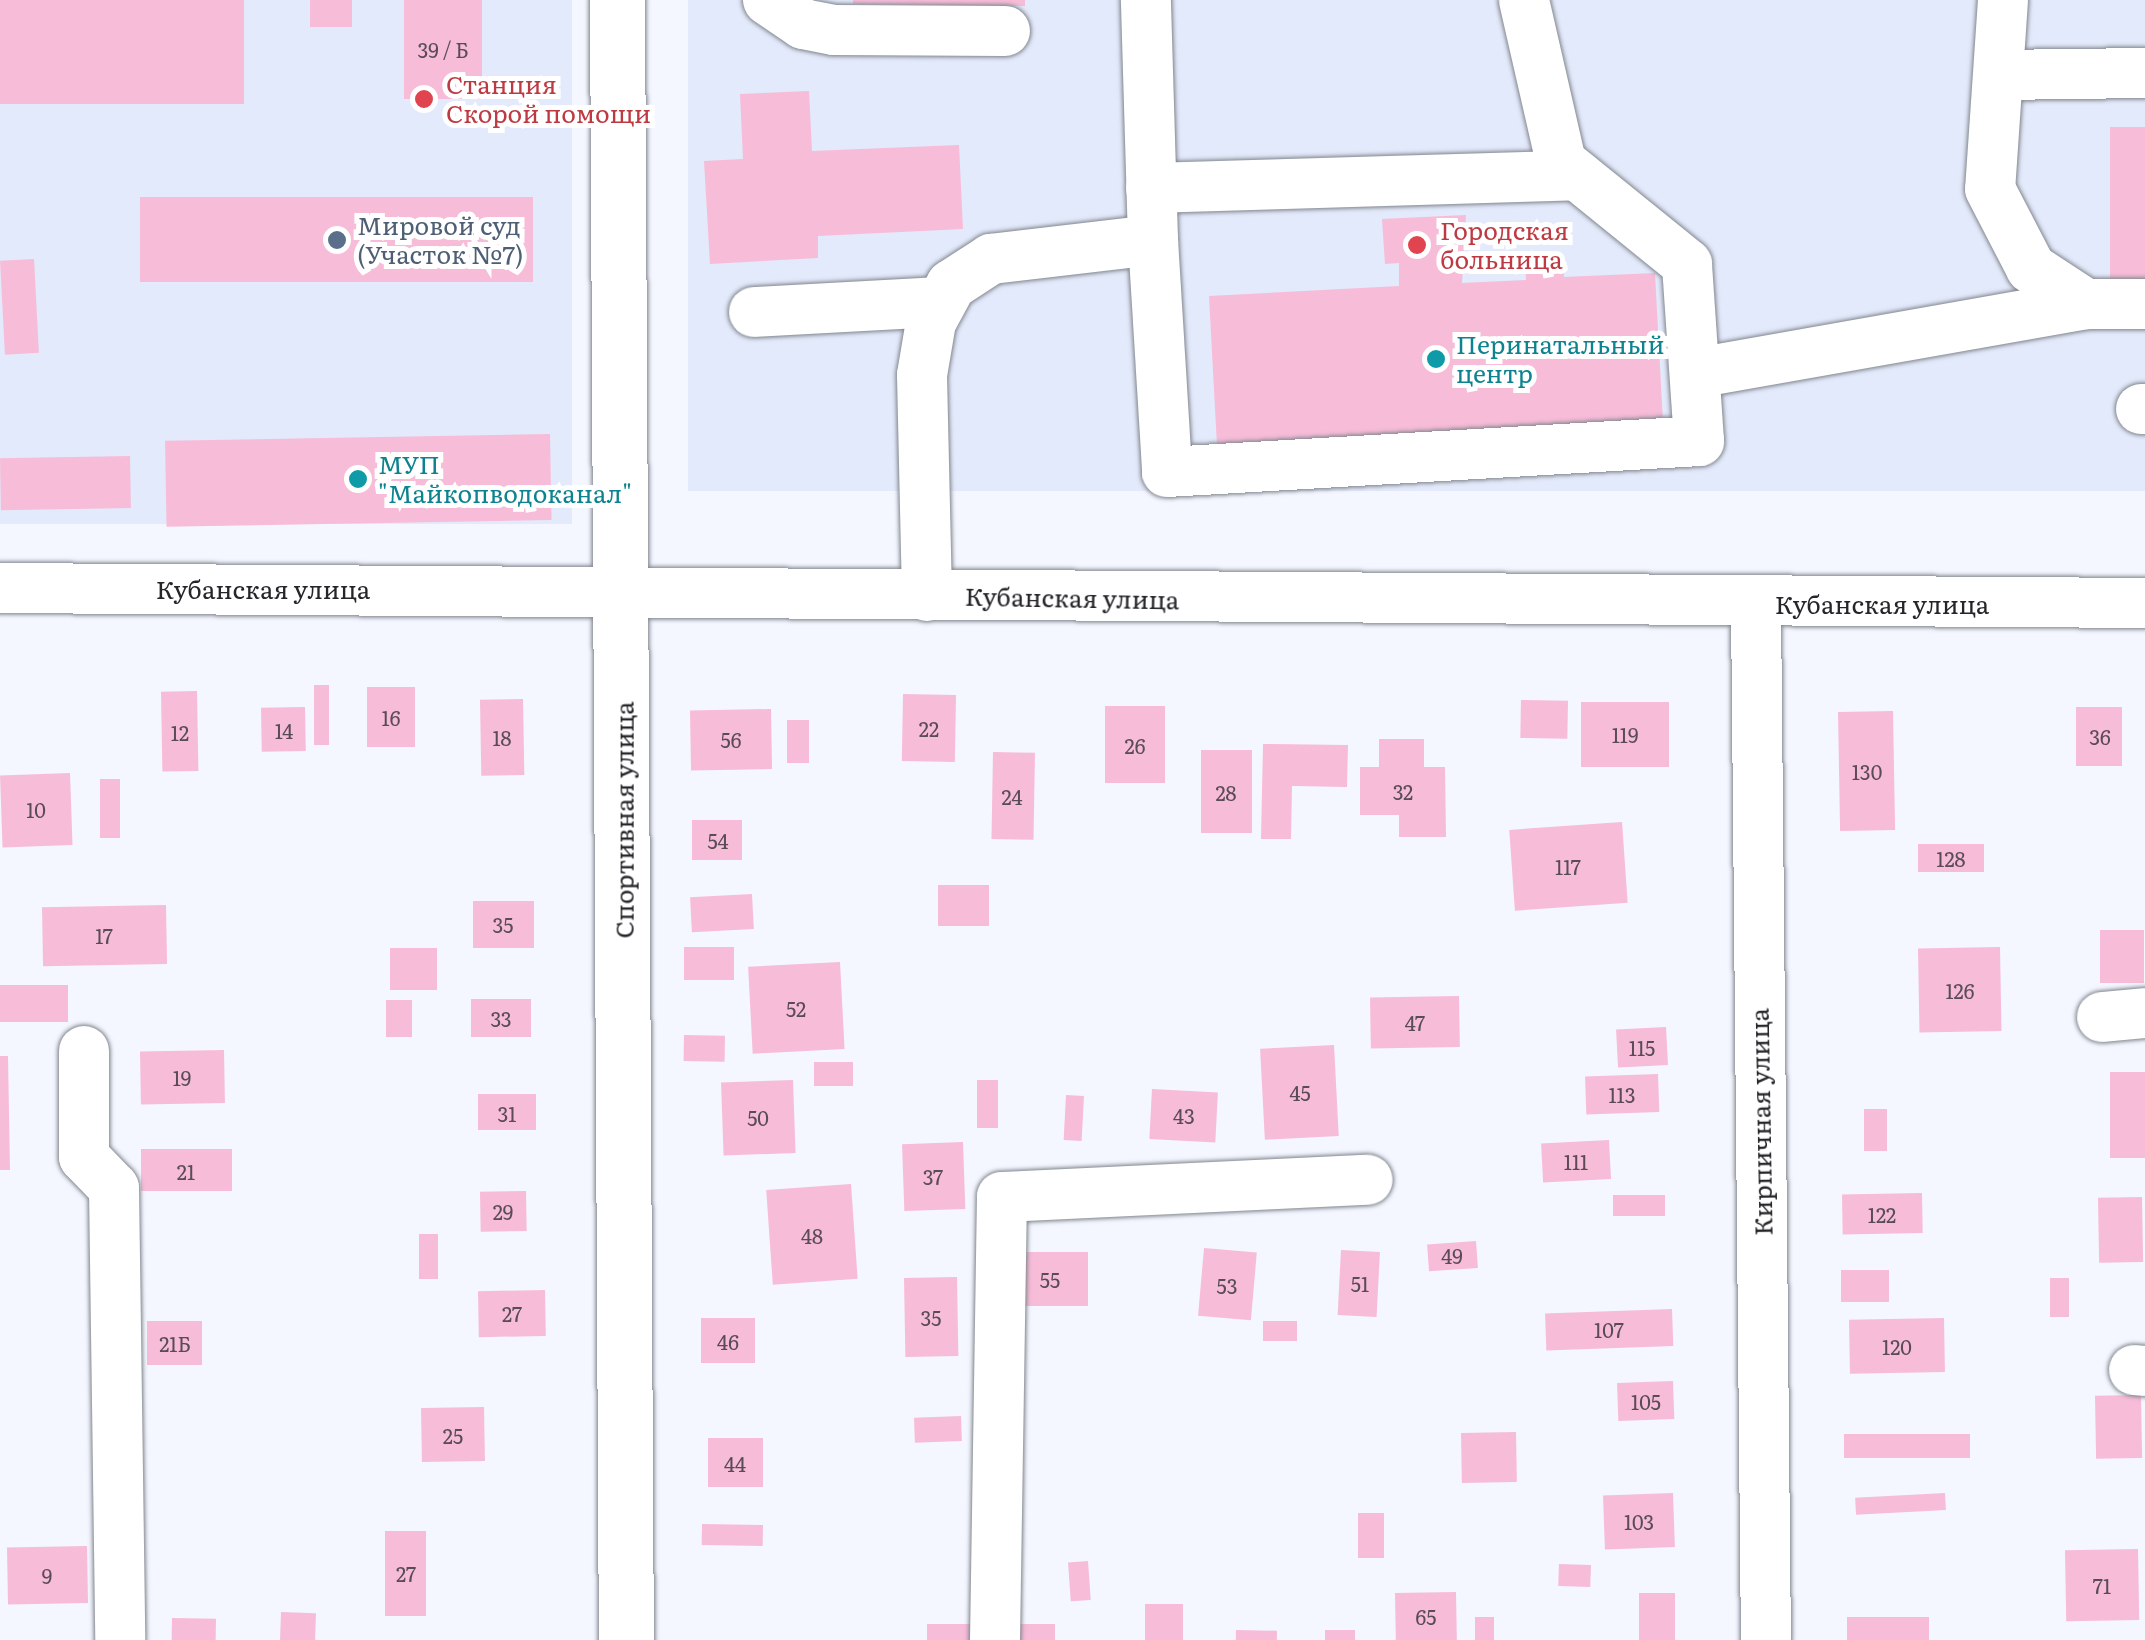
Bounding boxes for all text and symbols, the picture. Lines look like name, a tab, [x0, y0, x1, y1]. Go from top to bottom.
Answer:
house number: 39 / Б	[417, 37, 469, 61]
place label: Станция Скорой помощи	[446, 70, 651, 129]
marker: Станция Скорой помощи	[411, 86, 437, 112]
place label: Мировой суд (Участок №7)	[357, 211, 523, 270]
place label: Городская больница	[1440, 216, 1569, 275]
marker: Мировой суд (Участок №7)	[326, 229, 348, 251]
marker: Городская больница	[1404, 232, 1430, 258]
place label: Перинатальный центр	[1456, 330, 1665, 389]
marker: Перинатальный центр	[1425, 348, 1447, 370]
place label: МУП "Майкопводоканал"	[378, 450, 632, 509]
marker: МУП "Майкопводоканал"	[347, 468, 369, 490]
street label: Кубанская улица	[156, 574, 370, 604]
street label: Кубанская улица	[965, 581, 1179, 615]
street label: Кубанская улица	[1775, 589, 1989, 619]
street label: Спортивная улица	[609, 702, 639, 938]
house number: 16	[382, 705, 400, 729]
house number: 22	[919, 716, 939, 740]
house number: 14	[275, 718, 293, 742]
house number: 12	[171, 720, 189, 744]
house number: 119	[1612, 722, 1638, 746]
house number: 36	[2089, 724, 2111, 748]
house number: 18	[492, 725, 512, 749]
house number: 56	[721, 727, 741, 751]
house number: 26	[1125, 733, 1145, 757]
house number: 130	[1852, 759, 1882, 783]
house number: 32	[1393, 779, 1413, 803]
house number: 28	[1215, 780, 1237, 804]
house number: 24	[1001, 784, 1023, 808]
house number: 10	[26, 797, 46, 821]
house number: 54	[707, 828, 729, 852]
house number: 128	[1936, 846, 1966, 870]
house number: 117	[1555, 854, 1581, 878]
house number: 35	[493, 912, 513, 936]
house number: 17	[95, 923, 113, 947]
house number: 126	[1945, 978, 1975, 1002]
house number: 52	[786, 996, 806, 1020]
house number: 33	[490, 1006, 512, 1030]
street label: Кирпичная улица	[1744, 1008, 1778, 1236]
house number: 47	[1405, 1010, 1425, 1034]
house number: 115	[1629, 1035, 1655, 1059]
house number: 19	[173, 1065, 191, 1089]
house number: 45	[1289, 1080, 1311, 1104]
house number: 113	[1608, 1082, 1636, 1106]
house number: 31	[498, 1101, 516, 1125]
house number: 43	[1173, 1103, 1195, 1127]
house number: 50	[747, 1105, 769, 1129]
house number: 111	[1564, 1149, 1588, 1173]
house number: 21	[177, 1159, 195, 1183]
house number: 37	[923, 1164, 943, 1188]
house number: 29	[493, 1199, 513, 1223]
house number: 122	[1868, 1202, 1896, 1226]
house number: 48	[801, 1223, 823, 1247]
house number: 49	[1441, 1243, 1463, 1267]
house number: 55	[1040, 1267, 1060, 1291]
house number: 51	[1351, 1271, 1369, 1295]
house number: 53	[1217, 1273, 1237, 1297]
house number: 27	[502, 1301, 522, 1325]
house number: 35	[921, 1305, 941, 1329]
house number: 107	[1594, 1317, 1624, 1341]
house number: 46	[717, 1329, 739, 1353]
house number: 21Б	[159, 1331, 191, 1355]
house number: 120	[1882, 1334, 1912, 1358]
house number: 105	[1631, 1389, 1661, 1413]
house number: 25	[443, 1423, 463, 1447]
house number: 44	[724, 1451, 746, 1475]
house number: 103	[1624, 1509, 1654, 1533]
house number: 27	[396, 1561, 416, 1585]
house number: 9	[42, 1563, 52, 1587]
house number: 71	[2093, 1573, 2111, 1597]
house number: 65	[1416, 1604, 1436, 1628]

